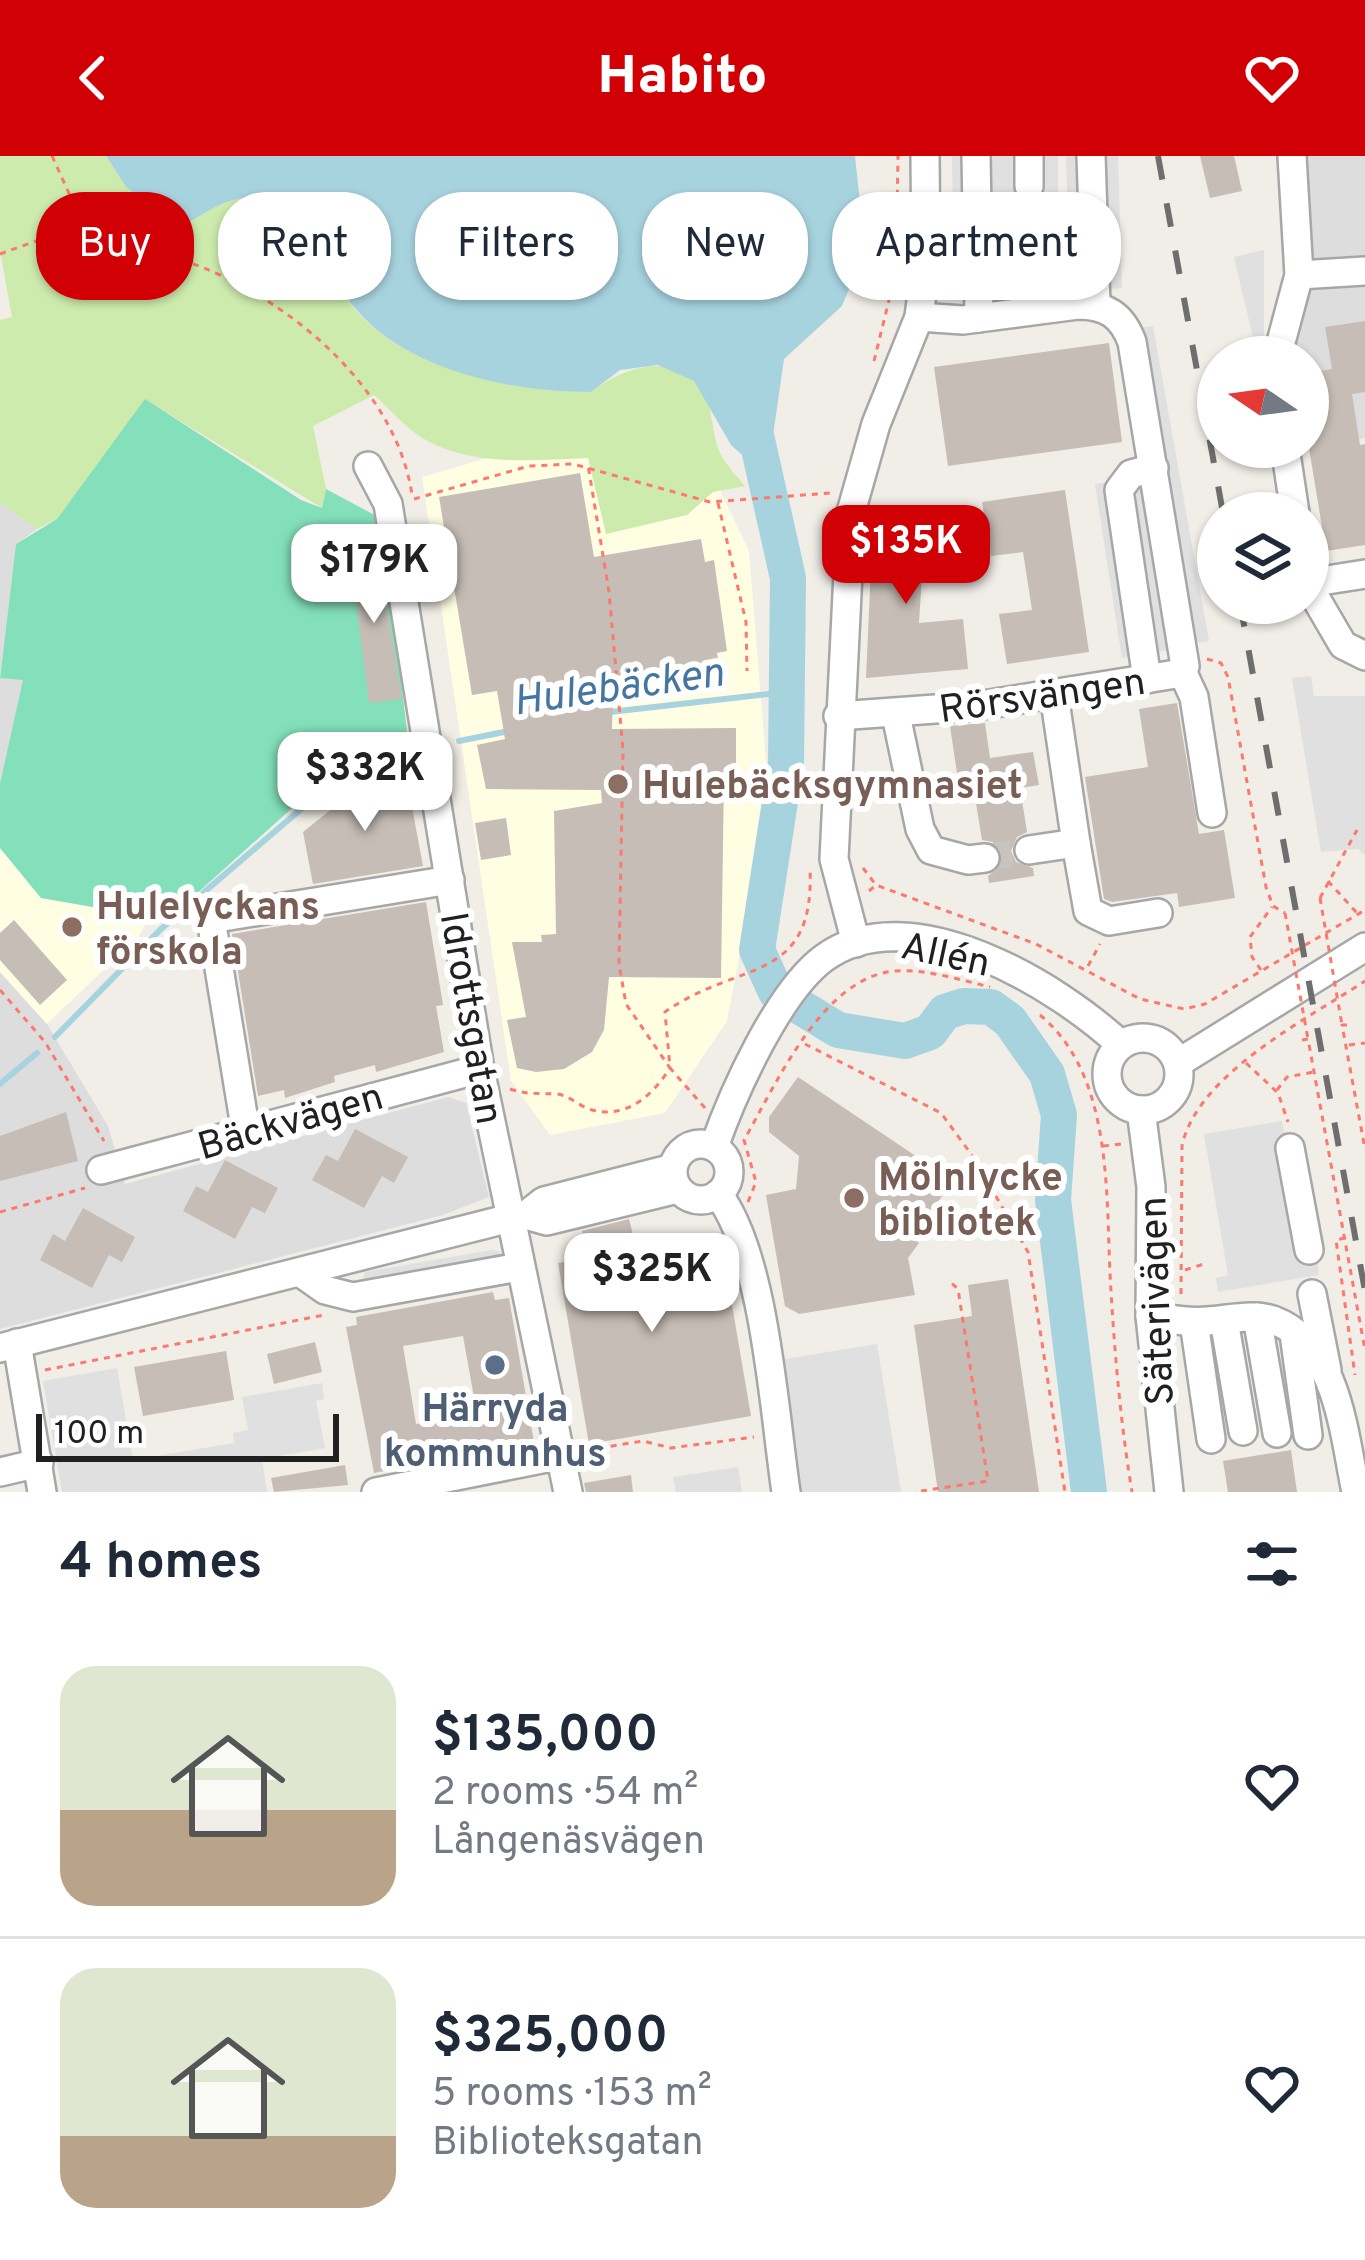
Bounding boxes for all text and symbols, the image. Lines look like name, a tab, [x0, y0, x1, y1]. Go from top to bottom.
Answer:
text: Habito	[598, 44, 767, 113]
icon: back	[60, 45, 126, 111]
icon: heart	[1239, 45, 1305, 111]
chip: Buy	[36, 192, 194, 300]
chip: Rent	[218, 192, 391, 300]
chip: Filters	[415, 192, 618, 300]
chip: New	[642, 192, 808, 300]
chip: Apartment	[832, 192, 1121, 300]
north arrow	[1197, 336, 1329, 468]
map controls	[1197, 336, 1329, 624]
button: layers	[1197, 492, 1329, 624]
pin: $135K	[822, 505, 990, 607]
text: $135K	[849, 519, 963, 568]
pin: $179K	[290, 524, 458, 626]
text: $179K	[318, 538, 430, 587]
water label: Hulebäcken	[510, 648, 728, 730]
street label: Rörsvängen	[936, 660, 1149, 737]
pin: $332K	[281, 732, 449, 834]
text: $332K	[305, 746, 425, 795]
place label: Hulebäcksgymnasiet	[642, 764, 1023, 813]
marker: Hulebäcksgymnasiet	[605, 771, 631, 797]
place label: Hulelyckans förskola	[96, 885, 320, 979]
street label: Idrottsgatan	[426, 909, 511, 1129]
marker: Hulelyckans förskola	[59, 914, 85, 940]
street label: Allén	[896, 924, 994, 991]
street label: Bäckvägen	[193, 1075, 390, 1174]
place label: Mölnlycke bibliotek	[878, 1156, 1063, 1250]
marker: Mölnlycke bibliotek	[841, 1185, 867, 1211]
street label: Säterivägen	[1131, 1195, 1188, 1406]
pin: $325K	[568, 1233, 736, 1335]
text: $325K	[591, 1247, 713, 1296]
marker: Härryda kommunhus	[482, 1352, 508, 1378]
place label: Härryda kommunhus	[384, 1387, 606, 1481]
scale bar	[36, 1408, 339, 1461]
text: 100 m	[54, 1414, 144, 1456]
icon: filters	[1239, 1531, 1305, 1597]
text: 4 homes	[60, 1532, 262, 1597]
text: $135,000	[432, 1705, 659, 1770]
icon: home	[156, 1714, 300, 1858]
icon: heart	[1239, 1753, 1305, 1819]
text: 2 rooms · 54 m²	[432, 1770, 698, 1819]
text: Långenäsvägen	[432, 1819, 705, 1868]
text: $325,000	[432, 2006, 668, 2071]
icon: home	[156, 2016, 300, 2160]
icon: heart	[1239, 2055, 1305, 2121]
text: 5 rooms · 153 m²	[432, 2071, 712, 2120]
text: Biblioteksgatan	[432, 2120, 704, 2169]

